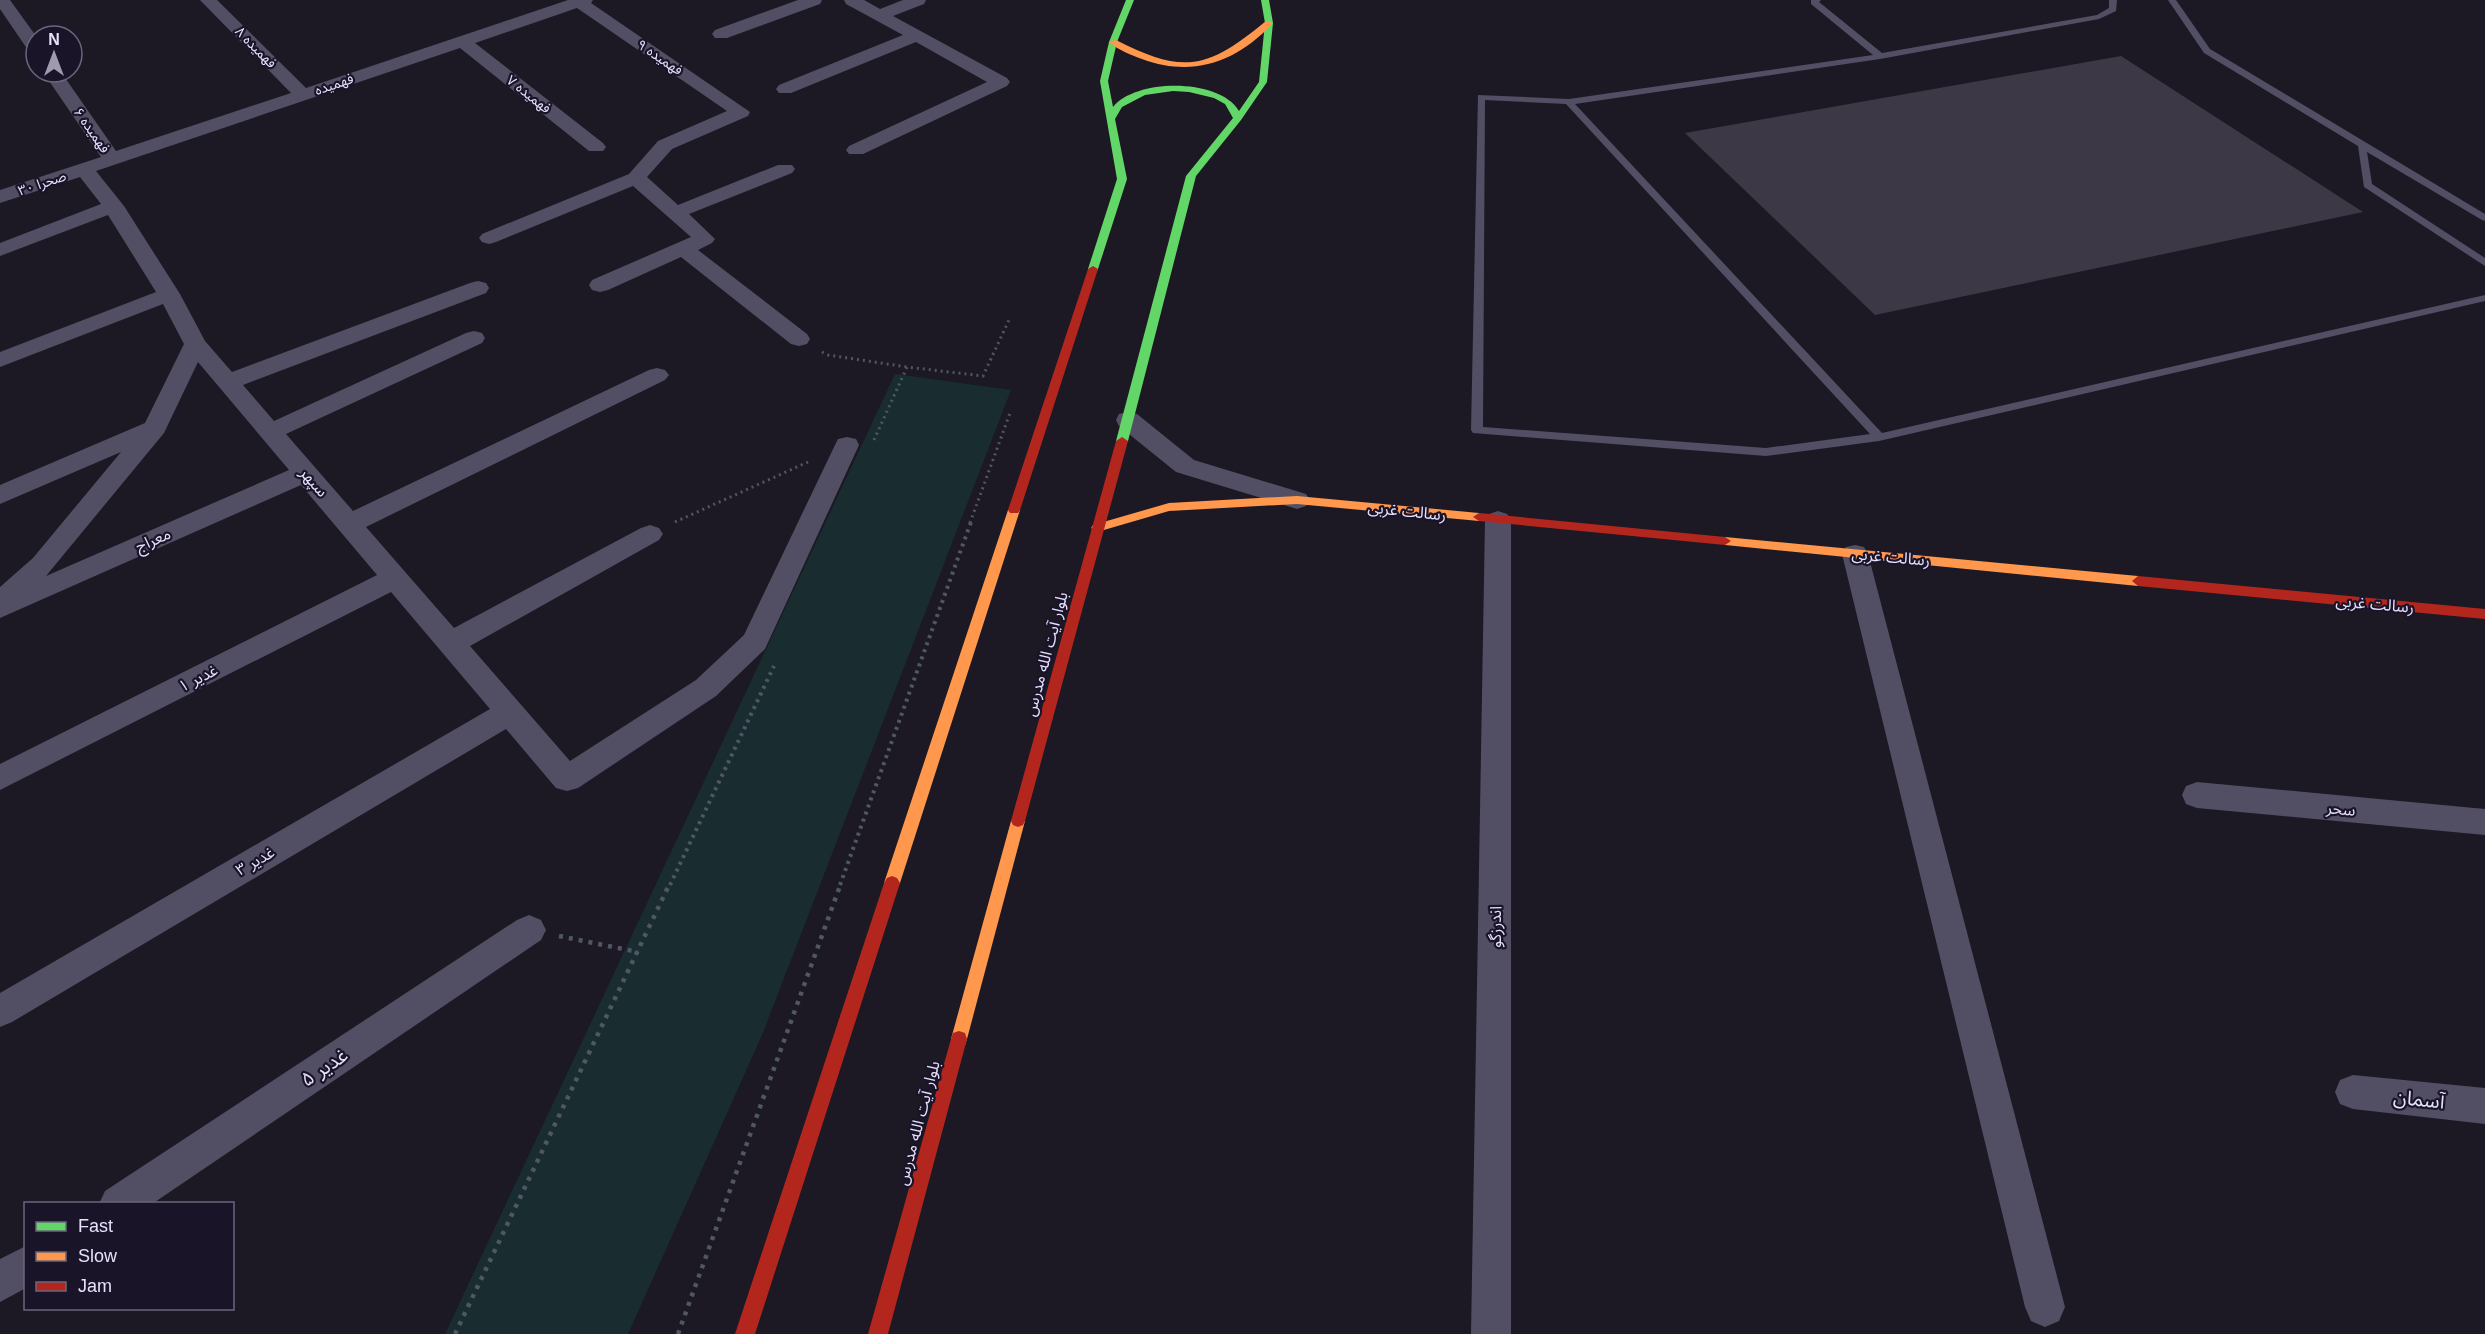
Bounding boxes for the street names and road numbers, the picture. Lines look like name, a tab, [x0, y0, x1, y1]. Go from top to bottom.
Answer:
street label: فهمیده ۸	[231, 23, 280, 72]
street label: فهمیده ۹	[634, 36, 686, 79]
street label: فهمیده	[313, 70, 356, 99]
street label: فهمیده ۷	[503, 72, 554, 117]
street label: فهمیده ۶	[70, 104, 113, 156]
street label: صحرا ۳۰	[16, 167, 69, 200]
street label: سپهر	[295, 463, 331, 501]
street label: رسالت غربی	[1367, 498, 1447, 525]
street label: معراج	[133, 525, 175, 559]
street label: رسالت غربی	[1851, 545, 1931, 570]
street label: بلوار آیت الله مدرس	[1021, 590, 1072, 718]
street label: رسالت غربی	[2335, 592, 2415, 617]
street label: غدیر ۱	[176, 661, 221, 696]
street label: سحر	[2325, 799, 2356, 820]
street label: غدیر ۳	[233, 843, 278, 880]
street label: اندرزگو	[1487, 906, 1505, 948]
street label: غدیر ۵	[296, 1043, 352, 1091]
street label: بلوار آیت الله مدرس	[893, 1059, 944, 1187]
street label: آسمان	[2392, 1085, 2447, 1114]

